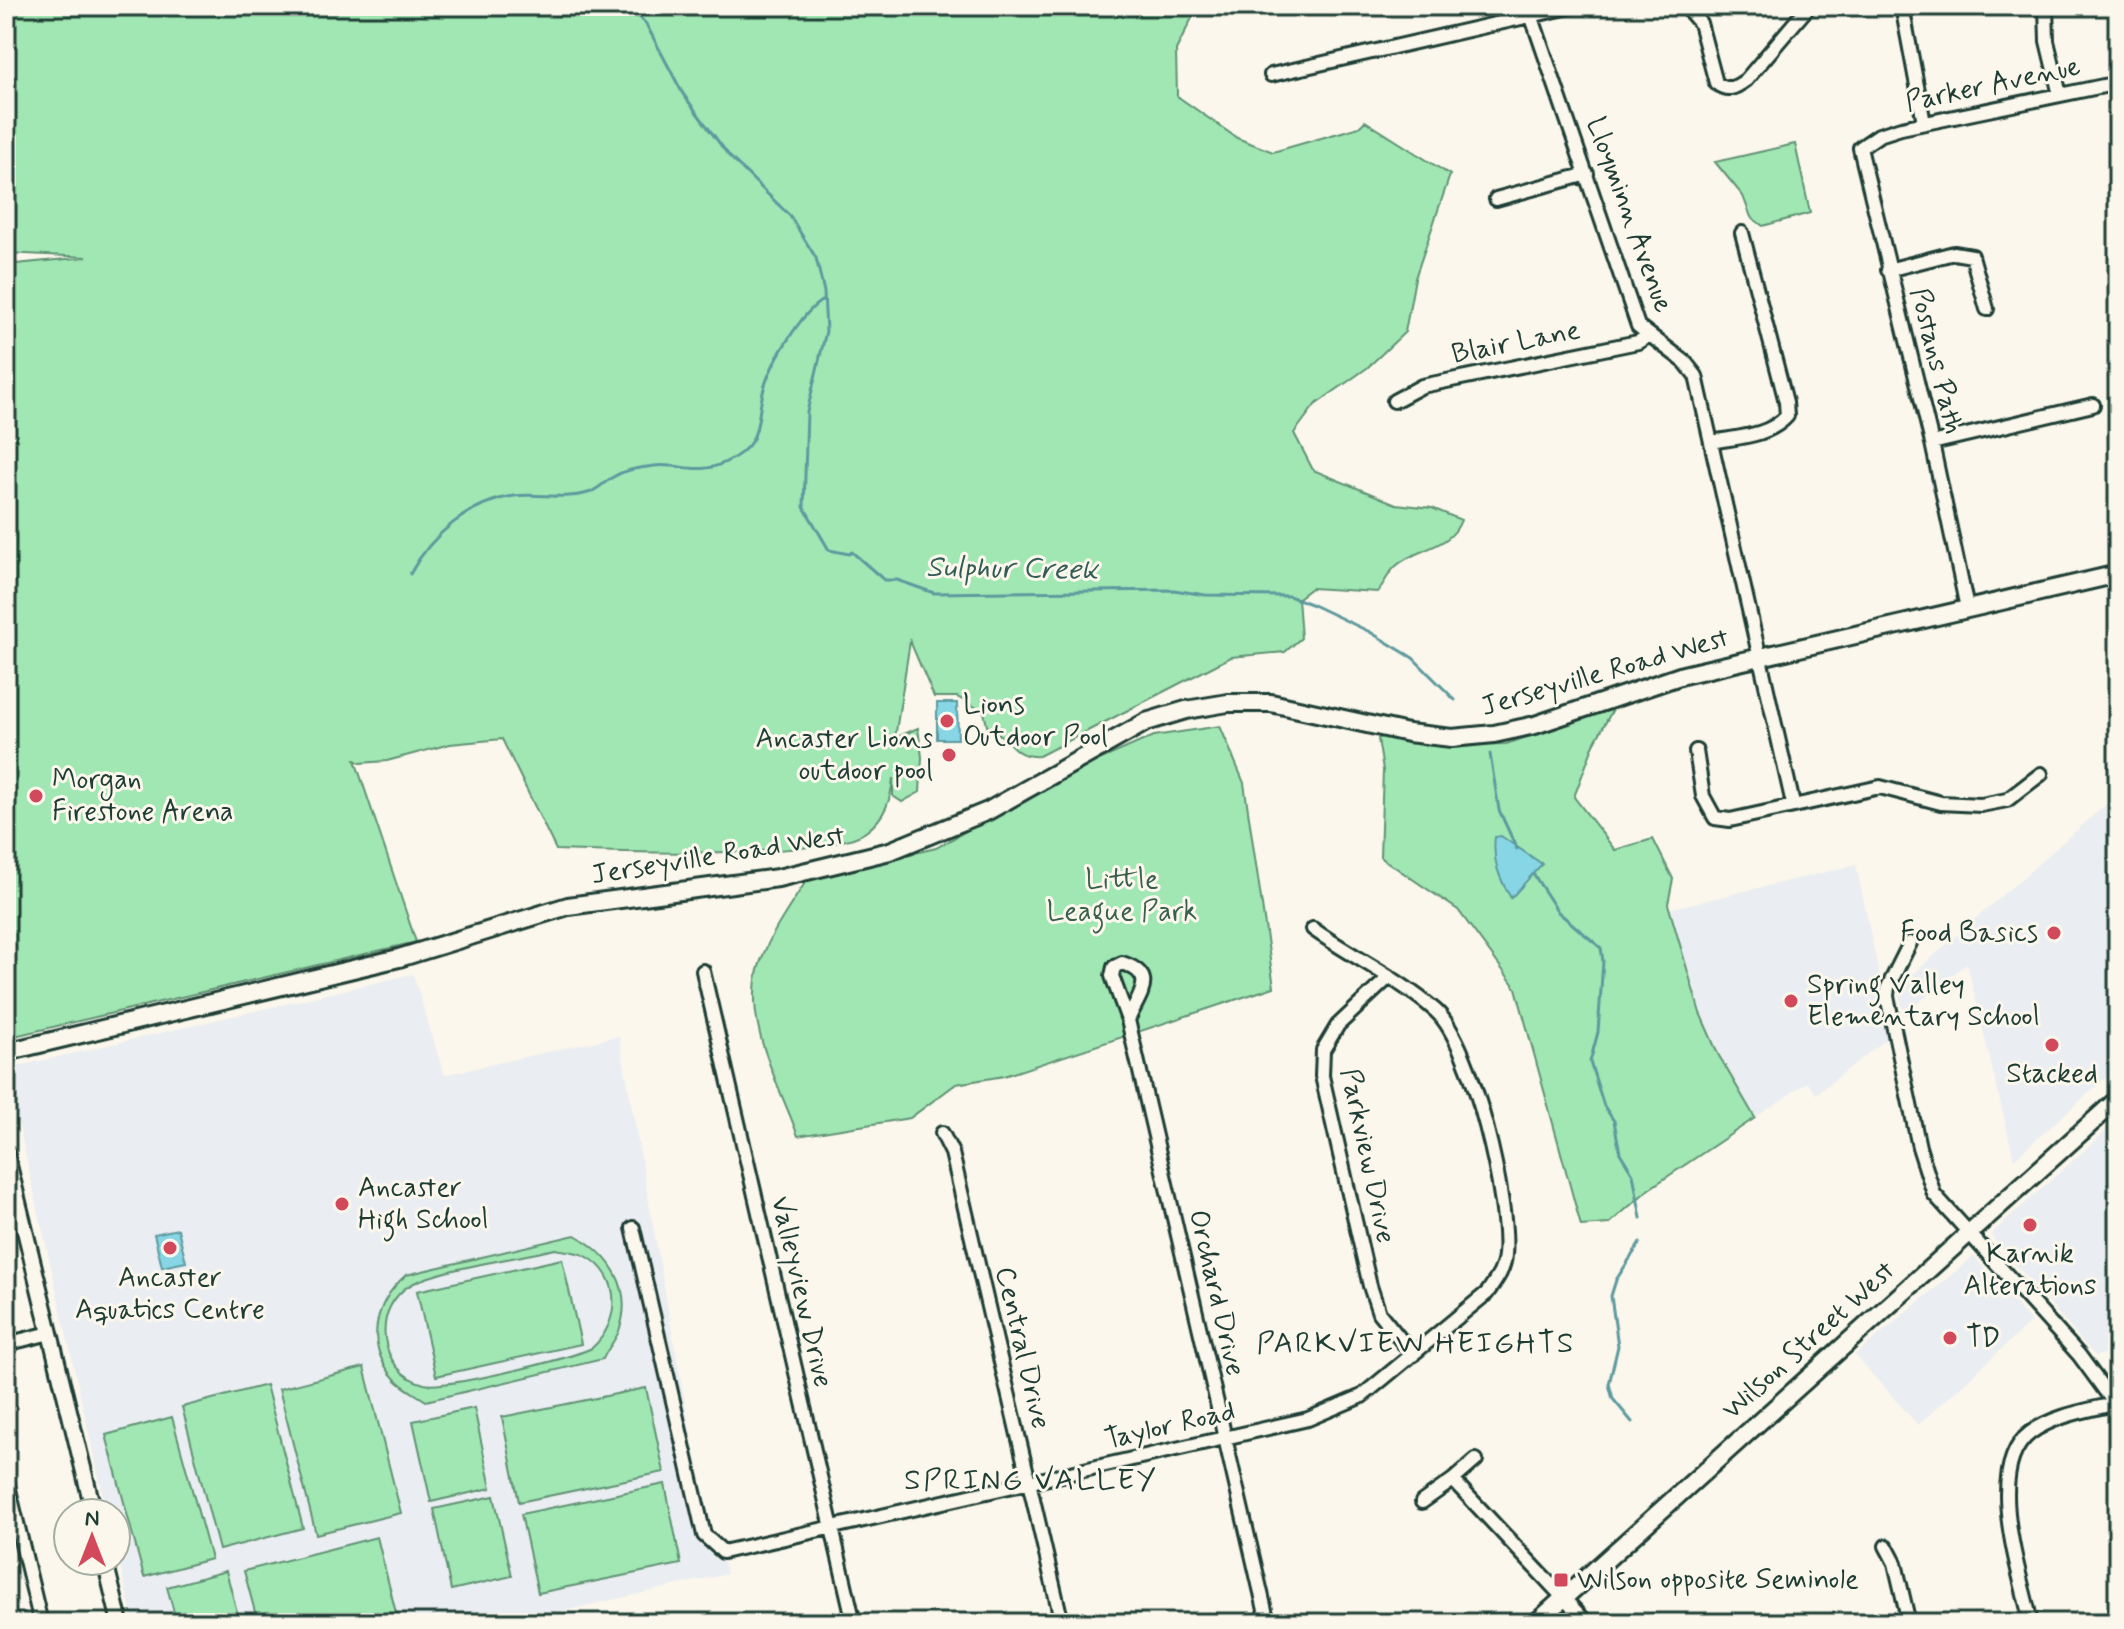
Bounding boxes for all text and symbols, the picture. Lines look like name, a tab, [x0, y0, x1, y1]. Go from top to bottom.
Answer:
street label: Parker Avenue	[1902, 48, 2084, 122]
street label: Lloyminn Avenue	[1577, 112, 1681, 318]
street label: Postans Path	[1900, 284, 1972, 438]
street label: Blair Lane	[1449, 312, 1583, 374]
water label: Sulphur Creek	[925, 548, 1100, 590]
street label: Jerseyville Road West	[1477, 620, 1734, 726]
place label: Lions Outdoor Pool	[963, 687, 1108, 756]
marker: Lions Outdoor Pool	[938, 712, 956, 730]
place label: Ancaster Lions outdoor pool	[755, 721, 933, 790]
marker: Ancaster Lions outdoor pool	[940, 746, 958, 764]
place label: Morgan Firestone Arena	[52, 762, 234, 831]
marker: Morgan Firestone Arena	[27, 787, 45, 805]
street label: Jerseyville Road West	[589, 818, 848, 894]
park label: Little League Park	[1047, 862, 1197, 934]
place label: Food Basics	[1900, 915, 2038, 952]
marker: Food Basics	[2045, 924, 2063, 942]
place label: Spring Valley Elementary School	[1807, 967, 2040, 1036]
marker: Spring Valley Elementary School	[1782, 992, 1800, 1010]
marker: Stacked	[2043, 1036, 2061, 1054]
place label: Stacked	[2006, 1056, 2098, 1093]
street label: Parkview Drive	[1330, 1065, 1404, 1247]
place label: Ancaster High School	[358, 1170, 488, 1242]
street label: Valleyview Drive	[761, 1193, 841, 1391]
marker: Ancaster High School	[333, 1195, 351, 1213]
street label: Orchard Drive	[1179, 1206, 1253, 1380]
marker: Karnik Alterations	[2021, 1216, 2039, 1234]
place label: Karnik Alterations	[1964, 1236, 2096, 1305]
marker: Ancaster Aquatics Centre	[161, 1239, 179, 1257]
street label: Wilson Street West	[1715, 1253, 1904, 1429]
place label: Ancaster Aquatics Centre	[75, 1260, 265, 1329]
street label: Central Drive	[985, 1263, 1059, 1433]
place label: TD	[1966, 1320, 2000, 1357]
district label: PARKVIEW HEIGHTS	[1256, 1324, 1576, 1363]
marker: TD	[1941, 1329, 1959, 1347]
street label: Taylor Road	[1101, 1393, 1239, 1459]
district label: SPRING VALLEY	[904, 1461, 1158, 1500]
north arrow	[52, 1497, 132, 1577]
text: N	[85, 1505, 99, 1533]
place label: Wilson opposite Seminole	[1577, 1562, 1859, 1599]
marker: Wilson opposite Seminole	[1552, 1571, 1570, 1589]

